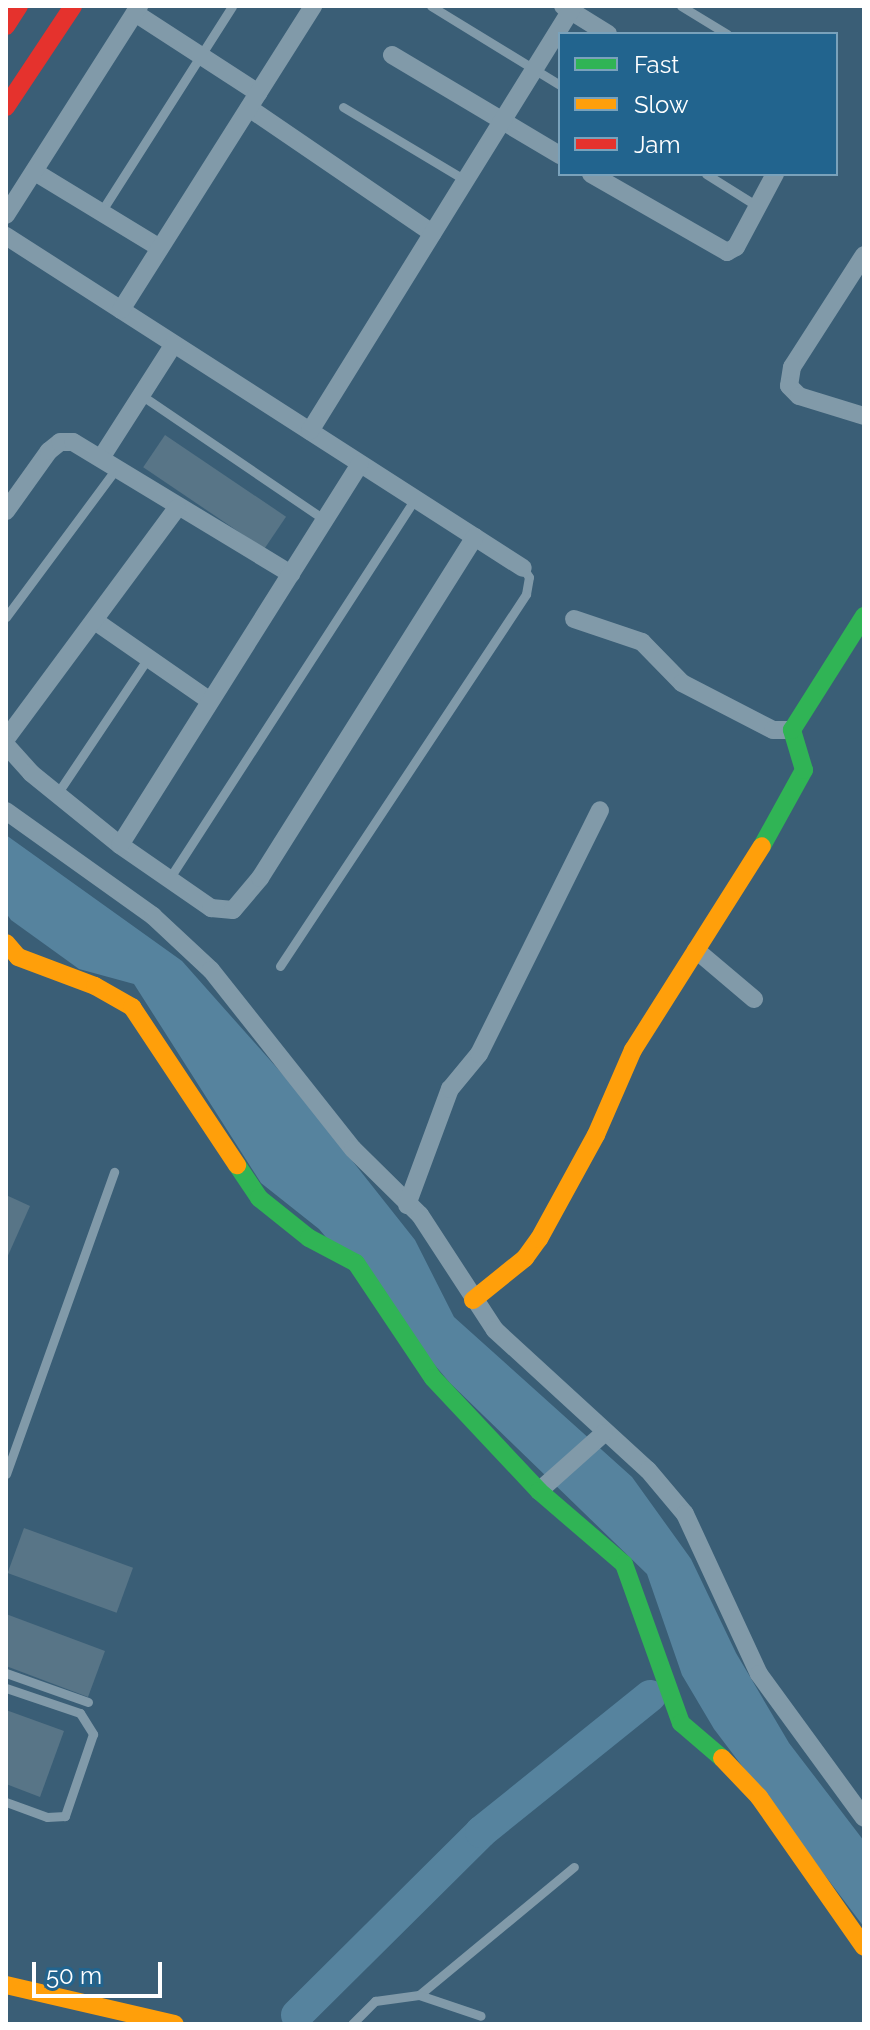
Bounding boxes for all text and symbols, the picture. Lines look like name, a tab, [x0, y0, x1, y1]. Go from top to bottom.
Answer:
legend	[558, 32, 838, 176]
text: Fast	[634, 50, 679, 79]
text: Slow	[634, 90, 688, 119]
text: Jam	[634, 130, 680, 159]
scale bar	[36, 1946, 166, 1996]
text: 50 m	[46, 1961, 102, 1990]

